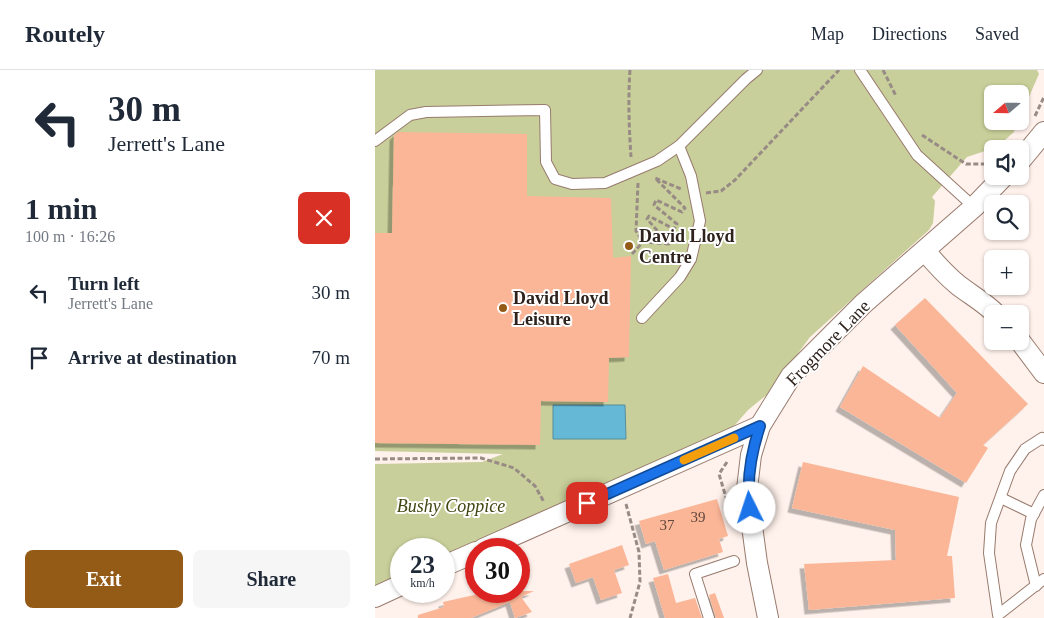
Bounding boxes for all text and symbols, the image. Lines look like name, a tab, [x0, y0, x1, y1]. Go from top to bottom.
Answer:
text: Routely	[25, 21, 105, 47]
text: Map	[811, 24, 844, 44]
text: Directions	[872, 24, 947, 44]
text: Saved	[975, 24, 1019, 44]
north arrow	[984, 85, 1029, 130]
map controls	[984, 85, 1029, 350]
icon: left	[25, 90, 90, 155]
text: 30 m	[108, 90, 181, 129]
text: Jerrett's Lane	[108, 131, 225, 156]
button: sound	[984, 140, 1029, 185]
text: 1 min	[25, 192, 98, 225]
button: close	[298, 192, 350, 244]
button: search	[984, 195, 1029, 240]
place label: David Lloyd Centre	[639, 226, 735, 267]
text: 100 m · 16:26	[25, 228, 115, 245]
marker: David Lloyd Centre	[623, 240, 635, 252]
button: +	[984, 250, 1029, 295]
text: Turn left	[68, 273, 140, 294]
icon: left	[25, 279, 53, 307]
text: 30 m	[311, 282, 350, 303]
place label: David Lloyd Leisure	[513, 288, 609, 329]
text: Jerrett's Lane	[68, 295, 153, 312]
street label: Frogmore Lane	[782, 296, 874, 390]
marker: David Lloyd Leisure	[497, 302, 509, 314]
button: −	[984, 305, 1029, 350]
icon: arrive	[25, 344, 53, 372]
text: Arrive at destination	[68, 347, 237, 368]
text: 70 m	[311, 347, 350, 368]
position arrow	[723, 481, 775, 533]
pin	[566, 482, 608, 524]
icon: arrive	[573, 489, 601, 517]
park label: Bushy Coppice	[397, 496, 505, 516]
house number: 39	[691, 509, 706, 525]
house number: 37	[660, 517, 675, 533]
speed limit sign: 30	[465, 538, 530, 603]
button: Exit	[25, 550, 183, 608]
button: Share	[193, 550, 350, 608]
text: 23	[410, 551, 435, 578]
text: km/h	[410, 576, 435, 590]

